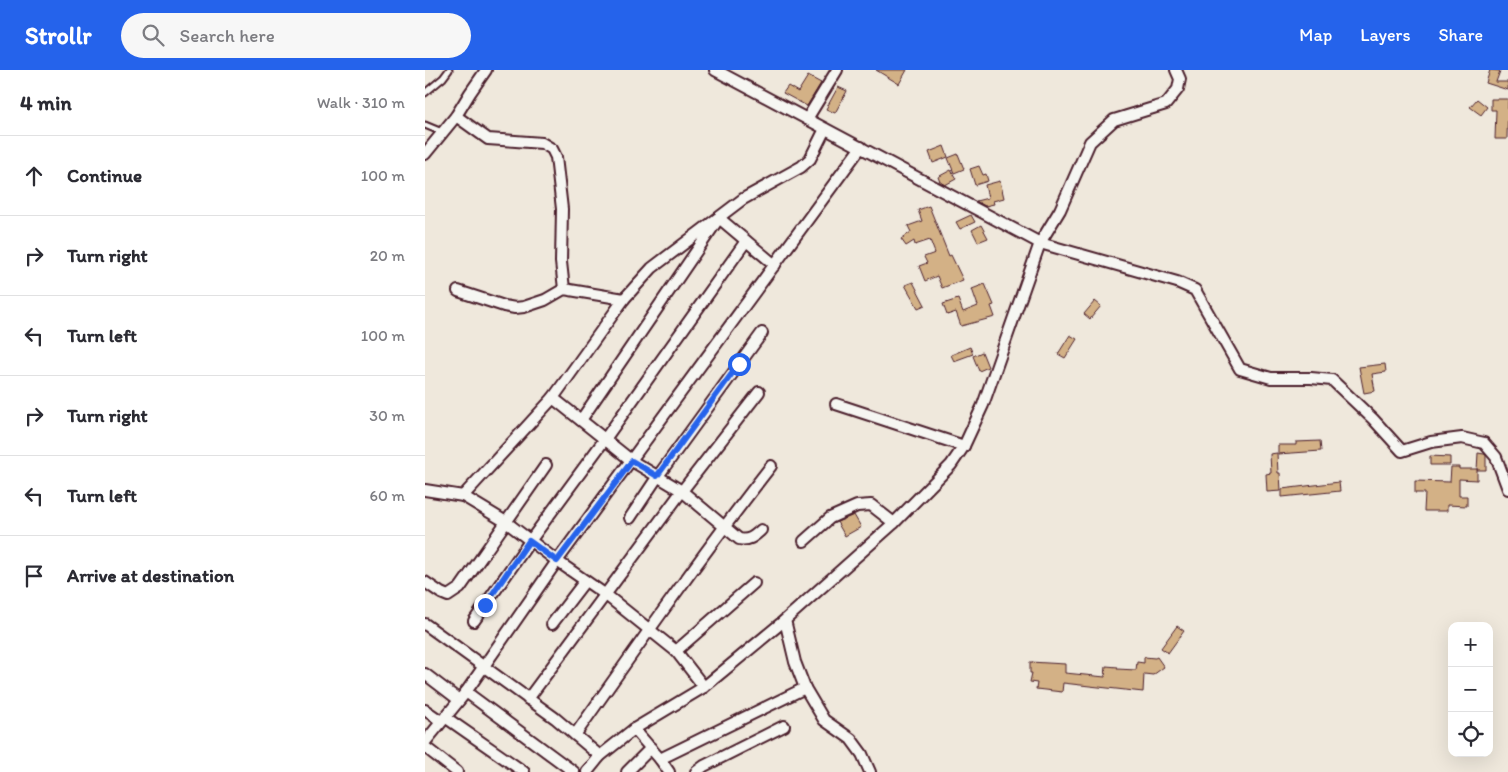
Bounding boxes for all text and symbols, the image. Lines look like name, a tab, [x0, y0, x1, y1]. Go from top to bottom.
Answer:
search box	[121, 13, 471, 58]
text: Strollr	[25, 21, 91, 50]
icon: search	[139, 21, 167, 49]
text: Search here	[179, 24, 275, 47]
text: Map	[1299, 24, 1332, 46]
text: Layers	[1360, 24, 1410, 46]
text: Share	[1438, 24, 1483, 46]
text: 4 min	[20, 90, 72, 115]
text: Walk · 310 m	[317, 93, 405, 112]
icon: ahead	[20, 162, 48, 190]
text: Continue	[67, 164, 142, 187]
text: 100 m	[361, 166, 405, 185]
icon: right	[20, 242, 48, 270]
text: Turn right	[67, 244, 148, 267]
text: 20 m	[370, 246, 405, 265]
icon: left	[20, 322, 48, 350]
text: Turn left	[67, 324, 137, 347]
text: 100 m	[361, 326, 405, 345]
route start	[728, 353, 751, 376]
icon: right	[20, 402, 48, 430]
text: Turn right	[67, 404, 148, 427]
text: 30 m	[369, 406, 405, 425]
icon: left	[20, 482, 48, 510]
text: Turn left	[67, 484, 137, 507]
text: 60 m	[370, 486, 405, 505]
icon: arrive	[20, 562, 48, 590]
text: Arrive at destination	[67, 564, 234, 587]
route end	[474, 594, 497, 617]
map controls	[1448, 622, 1493, 757]
button: +	[1448, 622, 1493, 667]
button: −	[1448, 667, 1493, 712]
button: locate	[1448, 712, 1493, 757]

